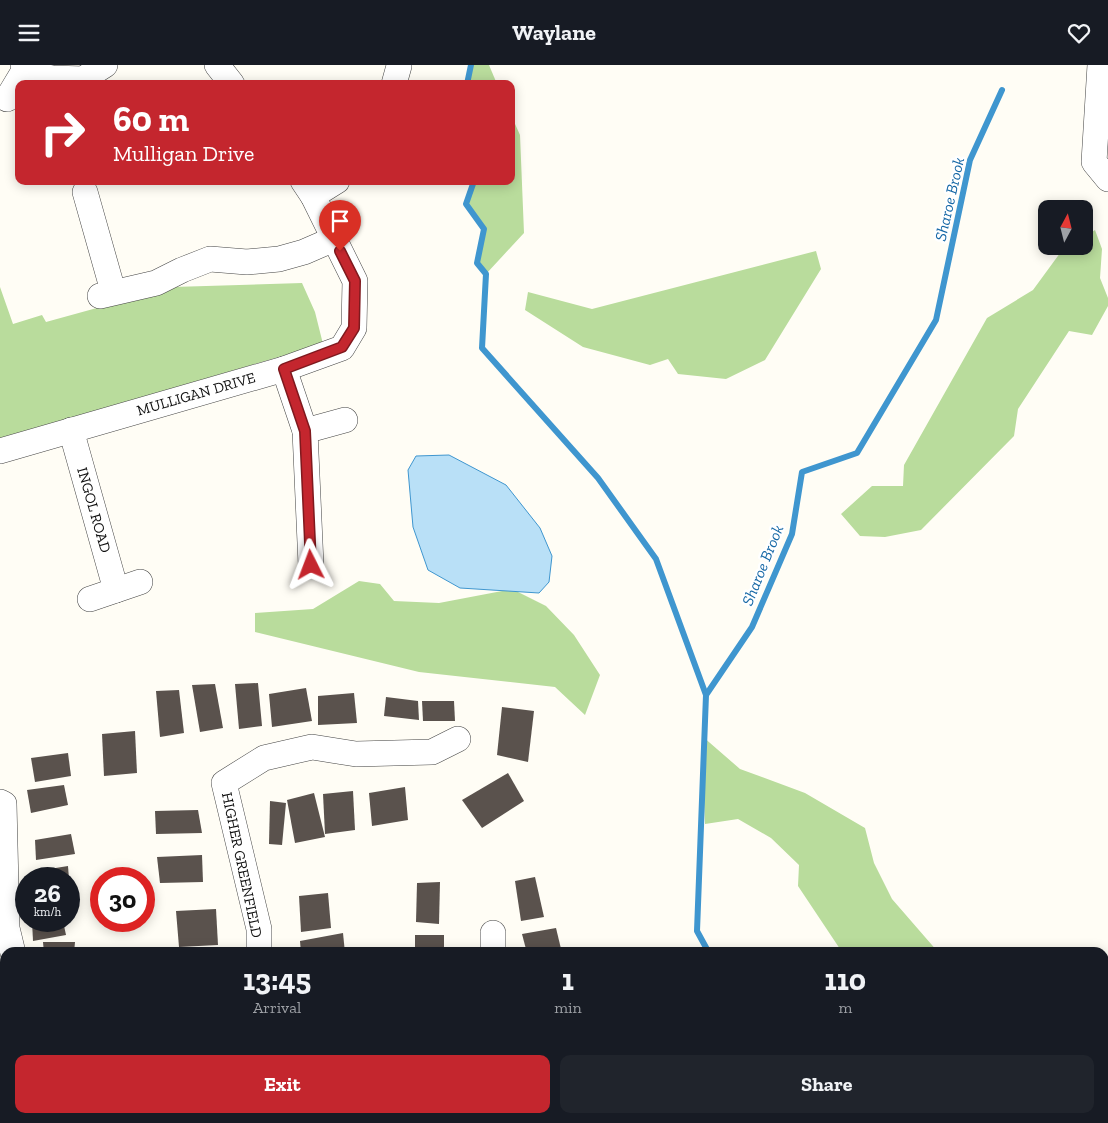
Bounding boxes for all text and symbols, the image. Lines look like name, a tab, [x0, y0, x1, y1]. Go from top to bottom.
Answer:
icon: menu	[15, 19, 43, 47]
text: Waylane	[512, 19, 596, 46]
icon: heart	[1065, 19, 1093, 47]
text: 60 m	[113, 98, 189, 140]
icon: right	[30, 100, 95, 165]
text: Mulligan Drive	[113, 140, 254, 167]
water label: Sharoe Brook	[931, 155, 968, 243]
pin	[319, 200, 361, 251]
north arrow	[1038, 200, 1092, 255]
map controls	[1038, 200, 1093, 255]
icon: arrive	[326, 207, 354, 235]
street label: MULLIGAN DRIVE	[135, 368, 258, 420]
street label: INGOL ROAD	[73, 465, 115, 555]
water label: Sharoe Brook	[738, 522, 787, 608]
position arrow	[284, 538, 336, 590]
street label: HIGHER GREENFIELD	[218, 791, 266, 939]
speed limit sign: 30	[90, 867, 155, 932]
text: 26	[34, 878, 61, 908]
text: km/h	[34, 905, 61, 919]
text: 13:45	[243, 962, 311, 998]
text: 1	[562, 962, 574, 998]
text: 110	[825, 962, 866, 998]
text: Arrival	[253, 998, 301, 1017]
text: min	[554, 998, 582, 1017]
text: m	[838, 998, 852, 1017]
button: Exit	[15, 1055, 550, 1113]
button: Share	[560, 1055, 1094, 1113]

